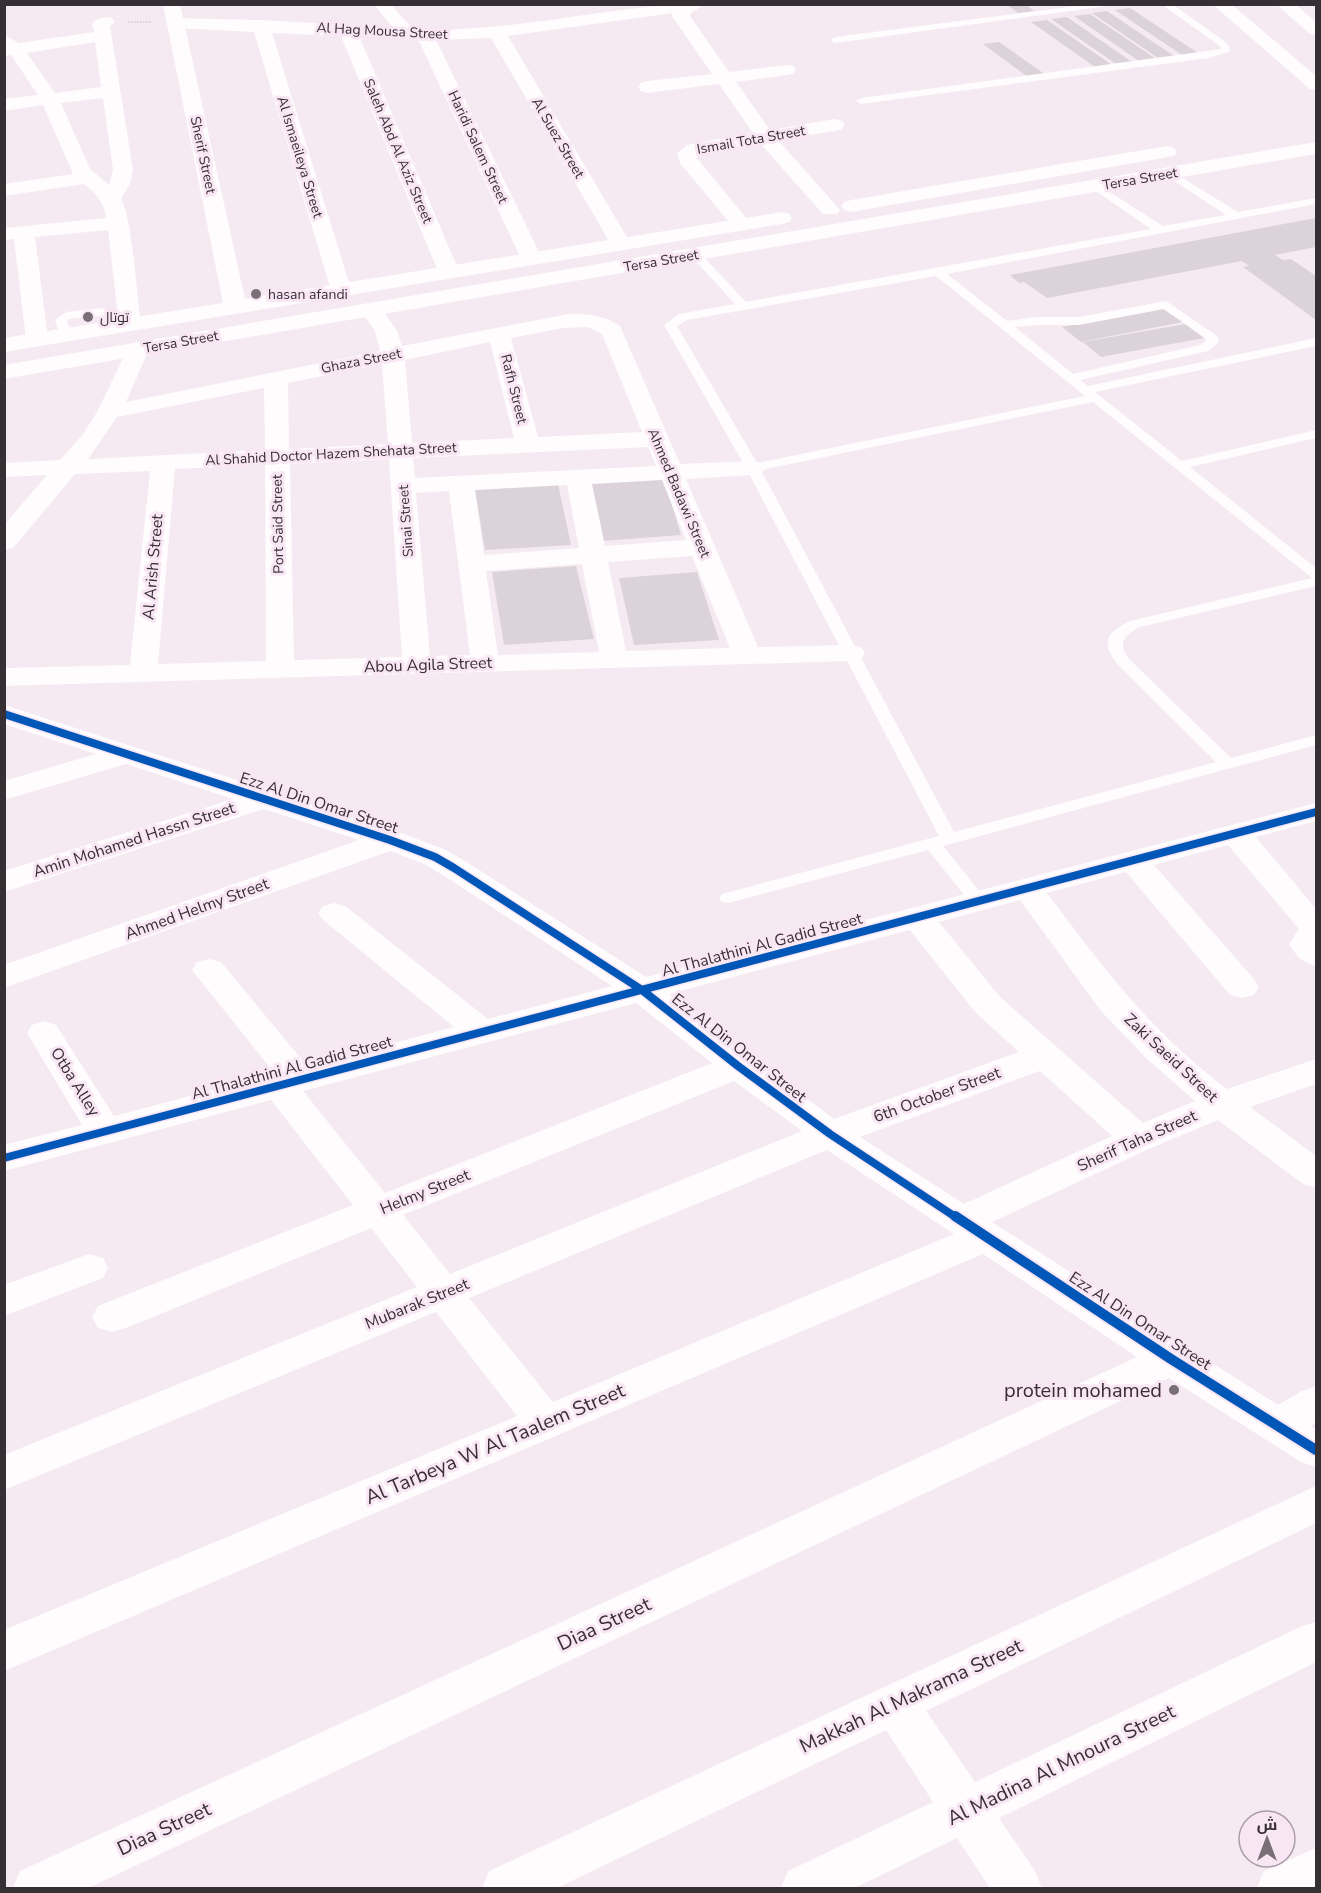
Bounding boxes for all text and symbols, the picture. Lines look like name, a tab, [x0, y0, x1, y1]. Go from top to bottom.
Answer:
street label: Al Hag Mousa Street	[316, 18, 448, 44]
street label: Saleh Abd Al Aziz Street	[359, 76, 437, 226]
street label: Haridi Salem Street	[443, 87, 513, 207]
street label: Al Ismaeileya Street	[272, 94, 328, 220]
street label: Al Suez Street	[527, 94, 589, 182]
street label: Sherif Street	[186, 115, 220, 196]
street label: Ismail Tota Street	[695, 121, 807, 159]
street label: Tersa Street	[1101, 163, 1179, 195]
street label: Tersa Street	[622, 245, 700, 277]
place label: hasan afandi	[268, 285, 348, 304]
marker: hasan afandi	[249, 287, 263, 301]
place label: توتال	[100, 308, 129, 327]
marker: توتال	[81, 310, 95, 324]
street label: Tersa Street	[142, 326, 220, 358]
street label: Ghaza Street	[319, 344, 403, 378]
street label: Rafh Street	[496, 352, 532, 426]
street label: Ahmed Badawi Street	[643, 426, 715, 561]
street label: Al Shahid Doctor Hazem Shehata Street	[205, 438, 457, 470]
street label: Port Said Street	[268, 474, 288, 574]
street label: Sinai Street	[394, 484, 418, 558]
street label: Al Arish Street	[137, 513, 169, 621]
street label: Abou Agila Street	[363, 652, 493, 678]
street label: Ezz Al Din Omar Street	[237, 767, 401, 839]
street label: Amin Mohamed Hassn Street	[30, 797, 238, 883]
street label: Ahmed Helmy Street	[122, 873, 272, 945]
street label: Al Thalathini Al Gadid Street	[659, 907, 865, 982]
street label: Ezz Al Din Omar Street	[667, 988, 811, 1108]
street label: Zaki Saeid Street	[1119, 1009, 1223, 1108]
street label: Al Thalathini Al Gadid Street	[189, 1030, 395, 1105]
street label: Otba Alley	[45, 1043, 105, 1121]
street label: 6th October Street	[870, 1062, 1004, 1128]
street label: Sherif Taha Street	[1074, 1105, 1201, 1177]
street label: Helmy Street	[377, 1164, 474, 1220]
street label: Ezz Al Din Omar Street	[1065, 1267, 1216, 1376]
street label: Mubarak Street	[362, 1273, 473, 1335]
street label: Al Tarbeya W Al Taalem Street	[361, 1377, 630, 1511]
place label: protein mohamed	[1004, 1377, 1162, 1404]
marker: protein mohamed	[1167, 1383, 1181, 1397]
street label: Diaa Street	[553, 1590, 656, 1657]
street label: Makkah Al Makrama Street	[795, 1632, 1028, 1760]
street label: Al Madina Al Mnoura Street	[942, 1698, 1180, 1832]
street label: Diaa Street	[113, 1795, 216, 1862]
north arrow	[1237, 1809, 1297, 1869]
text: ش	[1257, 1814, 1277, 1836]

